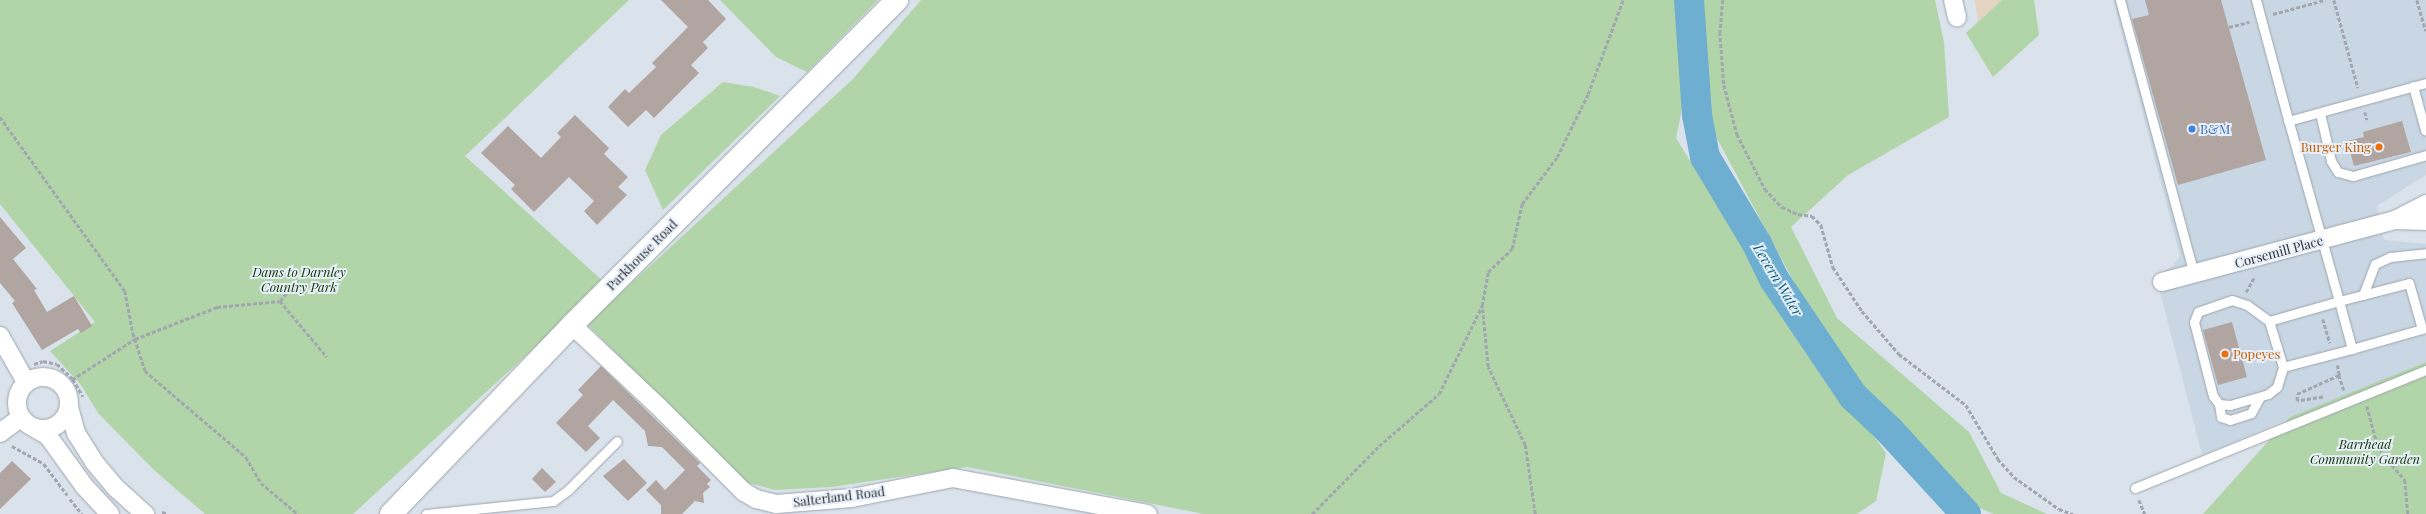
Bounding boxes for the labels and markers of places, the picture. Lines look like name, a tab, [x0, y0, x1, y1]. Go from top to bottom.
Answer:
place label: B&M	[2200, 121, 2230, 137]
marker: B&M	[2187, 124, 2197, 134]
place label: Burger King	[2300, 139, 2371, 155]
marker: Burger King	[2374, 142, 2384, 152]
place label: Popeyes	[2233, 346, 2280, 362]
marker: Popeyes	[2220, 349, 2230, 359]

